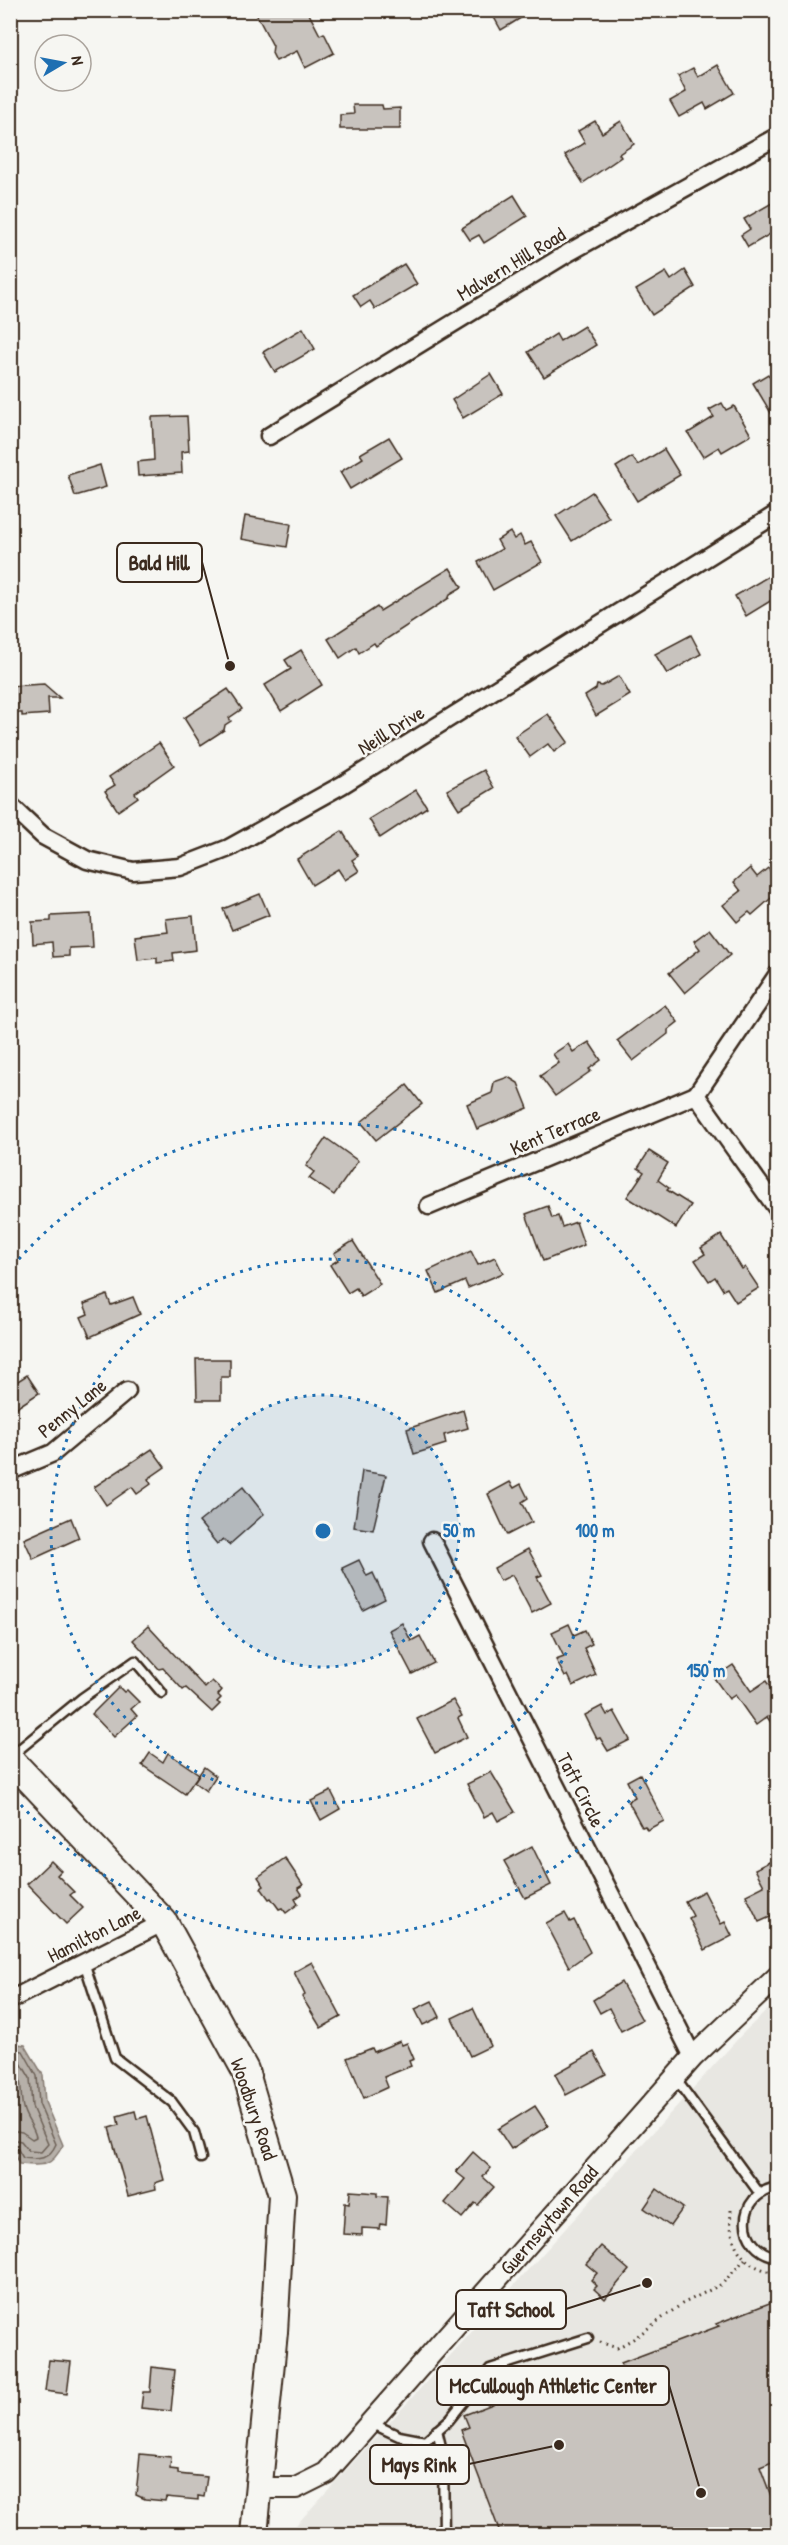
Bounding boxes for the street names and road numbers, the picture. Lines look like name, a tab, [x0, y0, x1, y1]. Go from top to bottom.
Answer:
street label: Malvern Hill Road	[451, 220, 570, 307]
street label: Neill Drive	[352, 699, 429, 761]
street label: Kent Terrace	[506, 1099, 604, 1162]
street label: Penny Lane	[32, 1372, 112, 1444]
street label: Taft Circle	[551, 1748, 612, 1832]
street label: Hamilton Lane	[42, 1898, 145, 1969]
street label: Woodbury Road	[224, 2054, 285, 2164]
street label: Guernseytown Road	[493, 2159, 604, 2280]

